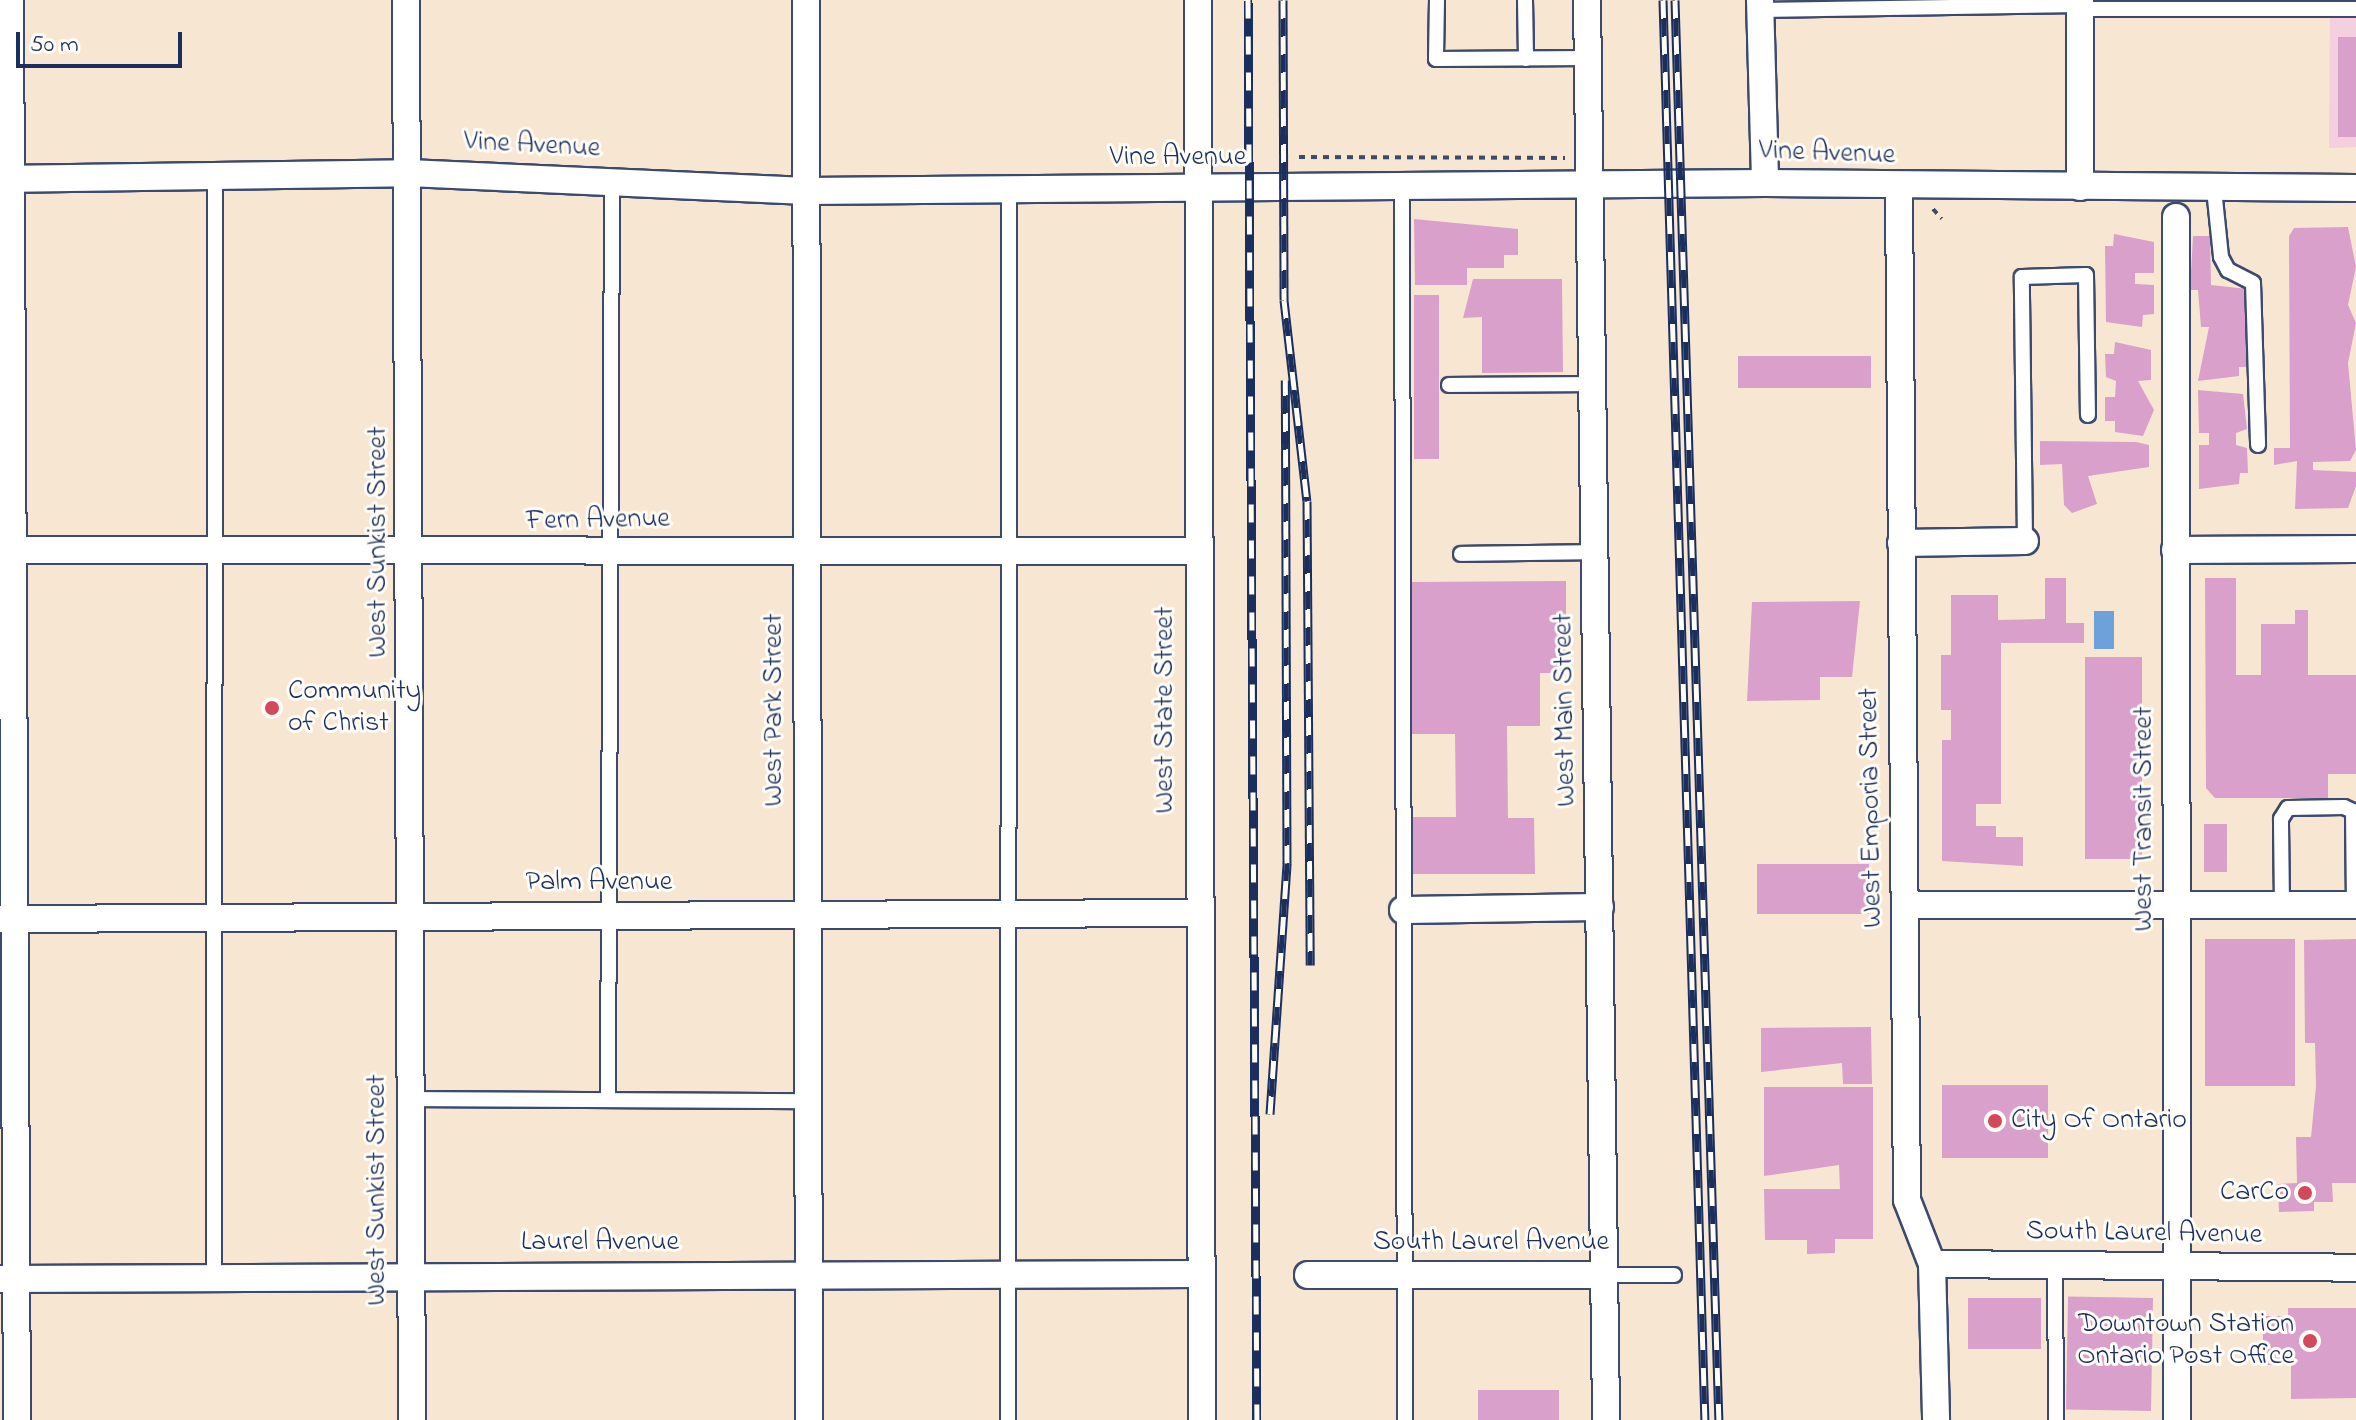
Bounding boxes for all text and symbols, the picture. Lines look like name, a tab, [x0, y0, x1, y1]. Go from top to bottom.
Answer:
scale bar	[20, 16, 186, 66]
text: 50 m	[30, 28, 79, 63]
street label: Vine Avenue	[463, 126, 601, 166]
street label: Vine Avenue	[1758, 135, 1896, 173]
street label: Vine Avenue	[1110, 141, 1246, 175]
street label: West Sunkist Street	[362, 426, 396, 658]
street label: Fern Avenue	[526, 503, 670, 539]
street label: West State Street	[1149, 607, 1183, 813]
street label: West Park Street	[758, 613, 792, 807]
street label: West Main Street	[1548, 613, 1584, 807]
place label: Community of Christ	[288, 675, 421, 741]
street label: West Emporia Street	[1853, 688, 1891, 928]
marker: Community of Christ	[263, 699, 281, 717]
street label: West Transit Street	[2128, 707, 2162, 931]
street label: Palm Avenue	[526, 866, 672, 900]
street label: West Sunkist Street	[361, 1074, 395, 1306]
place label: City Of Ontario	[2011, 1104, 2187, 1138]
marker: City Of Ontario	[1986, 1112, 2004, 1130]
place label: CarCo	[2220, 1176, 2289, 1210]
marker: CarCo	[2296, 1184, 2314, 1202]
street label: South Laurel Avenue	[2026, 1215, 2262, 1253]
street label: Laurel Avenue	[521, 1226, 679, 1260]
street label: South Laurel Avenue	[1373, 1226, 1609, 1260]
place label: Downtown Station Ontario Post Office	[2077, 1308, 2294, 1374]
marker: Downtown Station Ontario Post Office	[2301, 1332, 2319, 1350]

